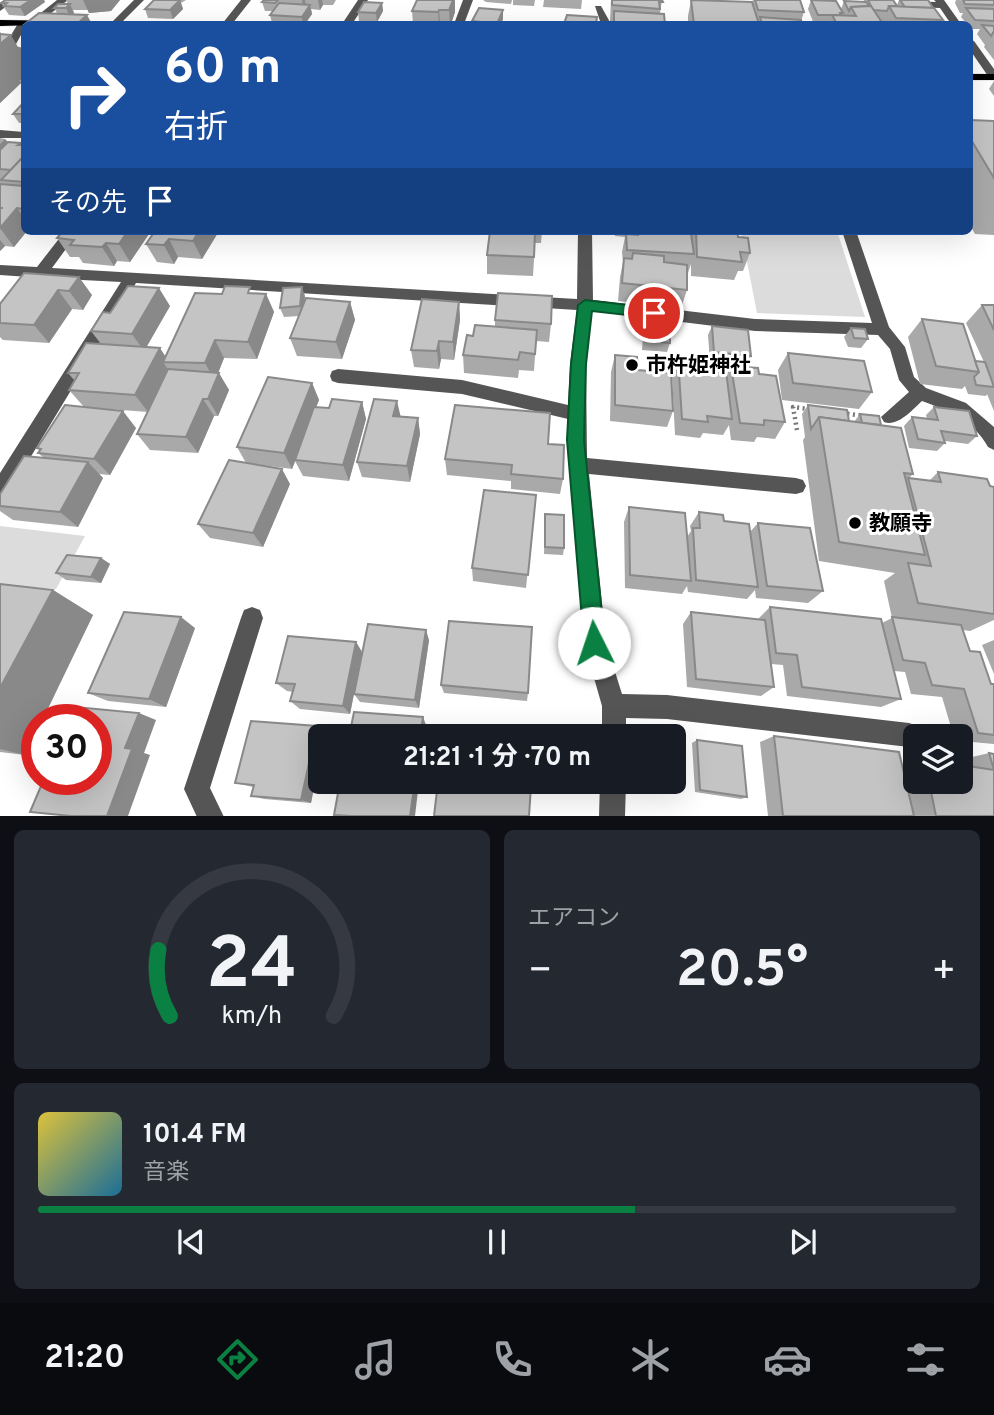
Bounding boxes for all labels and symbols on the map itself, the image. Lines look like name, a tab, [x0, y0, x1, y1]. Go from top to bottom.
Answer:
pin	[624, 283, 684, 343]
place label: 市杵姫神社	[646, 353, 751, 380]
marker: 市杵姫神社	[624, 357, 640, 373]
place label: 教願寺	[869, 511, 932, 538]
marker: 教願寺	[847, 515, 863, 531]
position arrow	[557, 606, 631, 680]
speed limit sign: 30	[21, 704, 112, 795]

